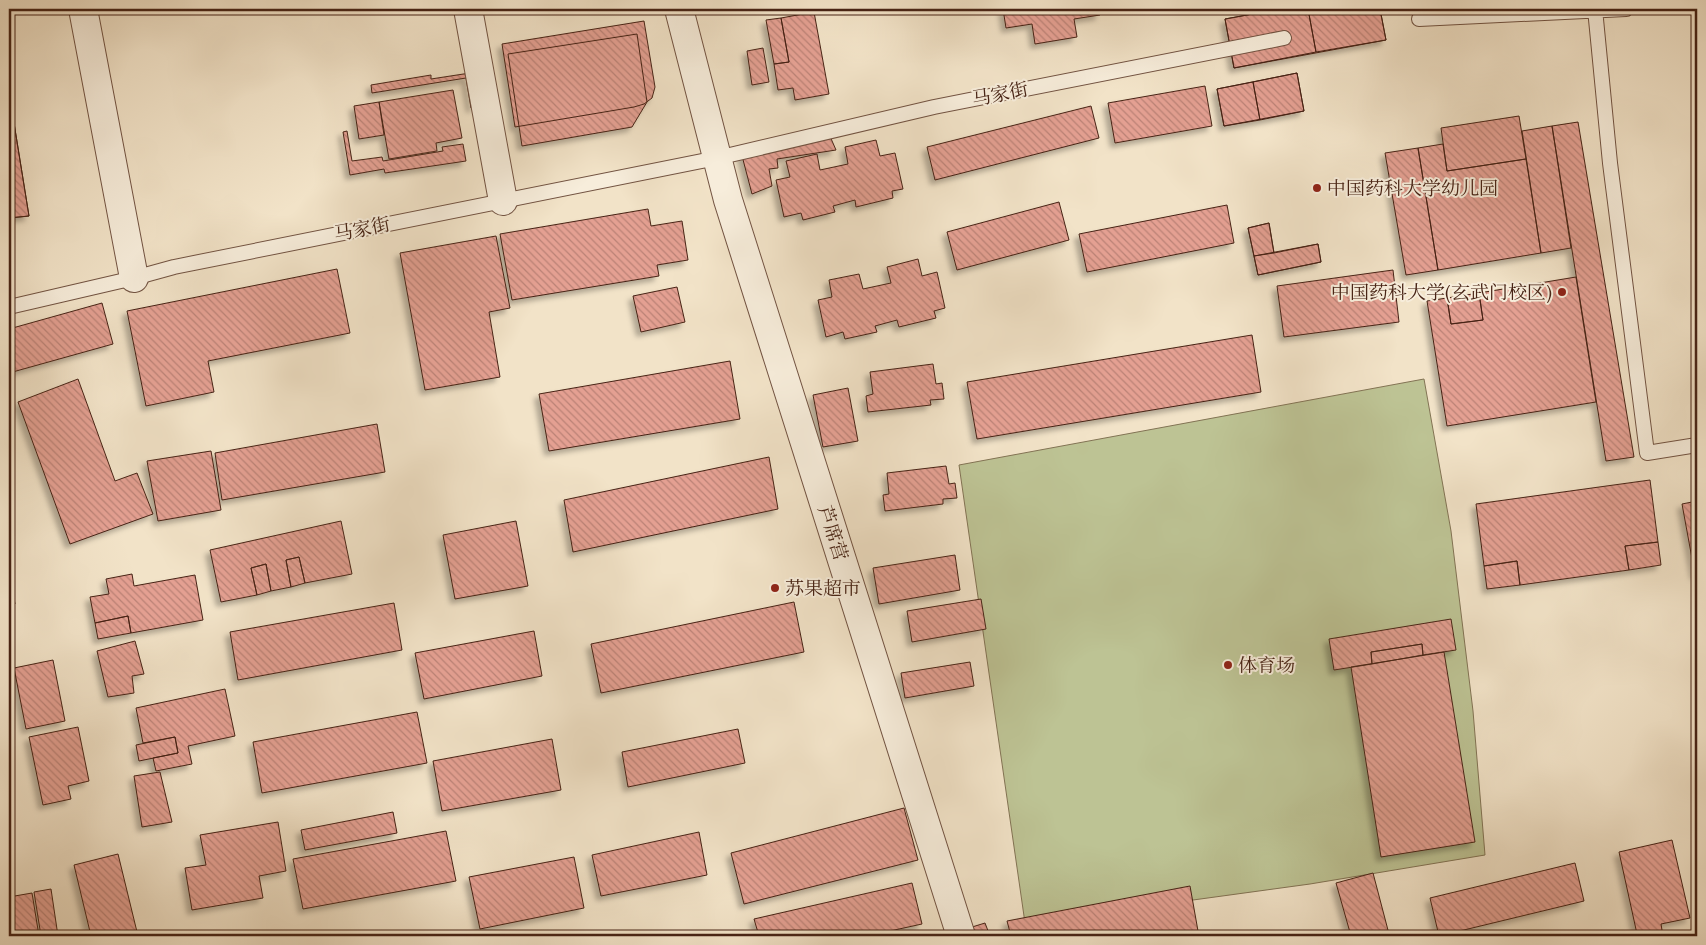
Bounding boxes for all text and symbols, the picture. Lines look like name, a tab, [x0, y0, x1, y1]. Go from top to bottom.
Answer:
street label: 马家街	[970, 76, 1030, 112]
place label: 中国药科大学幼儿园	[1327, 176, 1498, 201]
marker: 中国药科大学幼儿园	[1311, 182, 1323, 194]
street label: 马家街	[332, 211, 392, 247]
place label: 中国药科大学(玄武门校区)	[1331, 280, 1552, 305]
marker: 中国药科大学(玄武门校区)	[1556, 286, 1568, 298]
street label: 芦席营	[812, 502, 854, 564]
place label: 苏果超市	[785, 576, 861, 601]
marker: 苏果超市	[769, 582, 781, 594]
place label: 体育场	[1238, 653, 1295, 678]
marker: 体育场	[1222, 659, 1234, 671]

